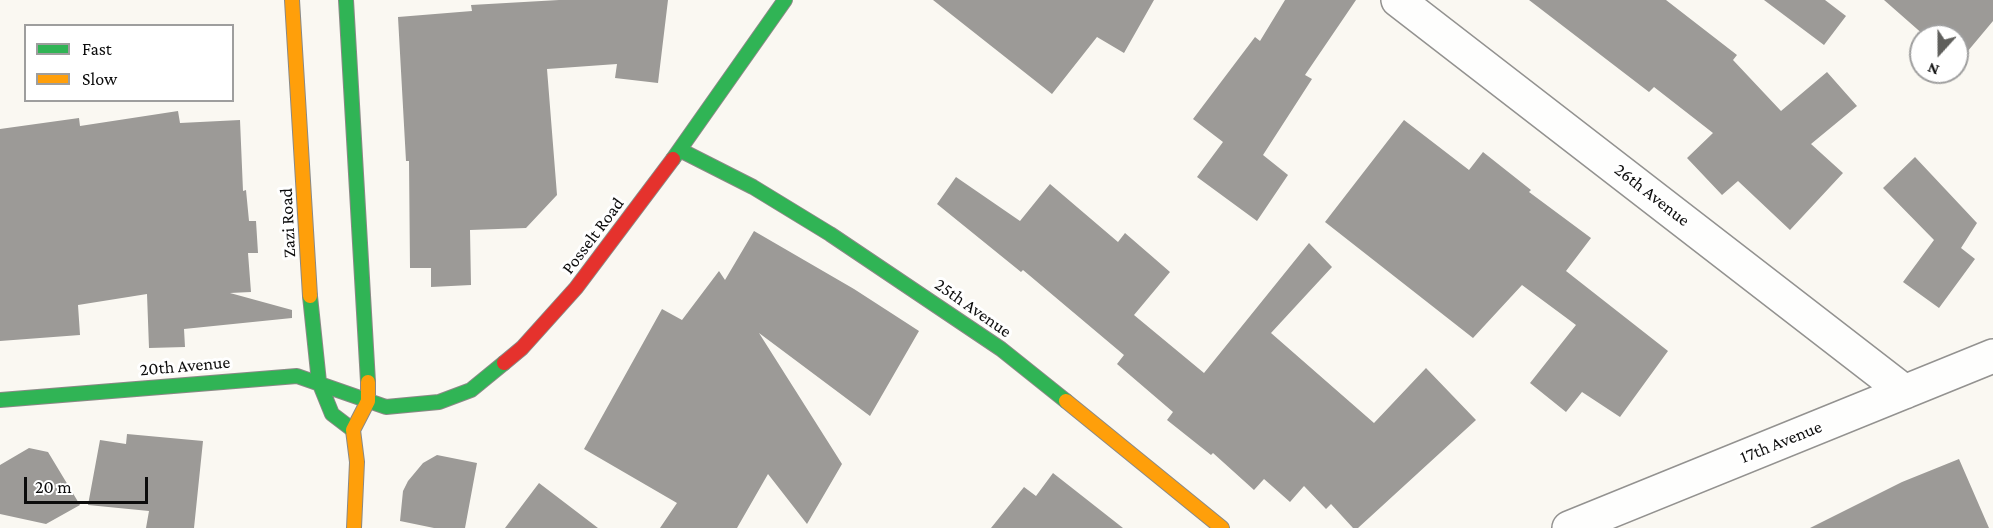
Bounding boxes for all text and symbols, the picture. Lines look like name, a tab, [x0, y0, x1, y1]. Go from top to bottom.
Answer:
legend	[24, 24, 234, 102]
north arrow	[1909, 24, 1969, 84]
text: Fast	[82, 39, 112, 59]
text: N	[1925, 60, 1941, 79]
text: Slow	[82, 69, 117, 89]
street label: 26th Avenue	[1610, 159, 1694, 231]
street label: Zazi Road	[275, 188, 301, 258]
street label: Posselt Road	[557, 193, 629, 279]
street label: 25th Avenue	[930, 274, 1016, 342]
street label: 20th Avenue	[139, 351, 231, 381]
street label: 17th Avenue	[1737, 416, 1825, 468]
scale bar	[27, 465, 152, 503]
text: 20 m	[35, 477, 72, 497]

